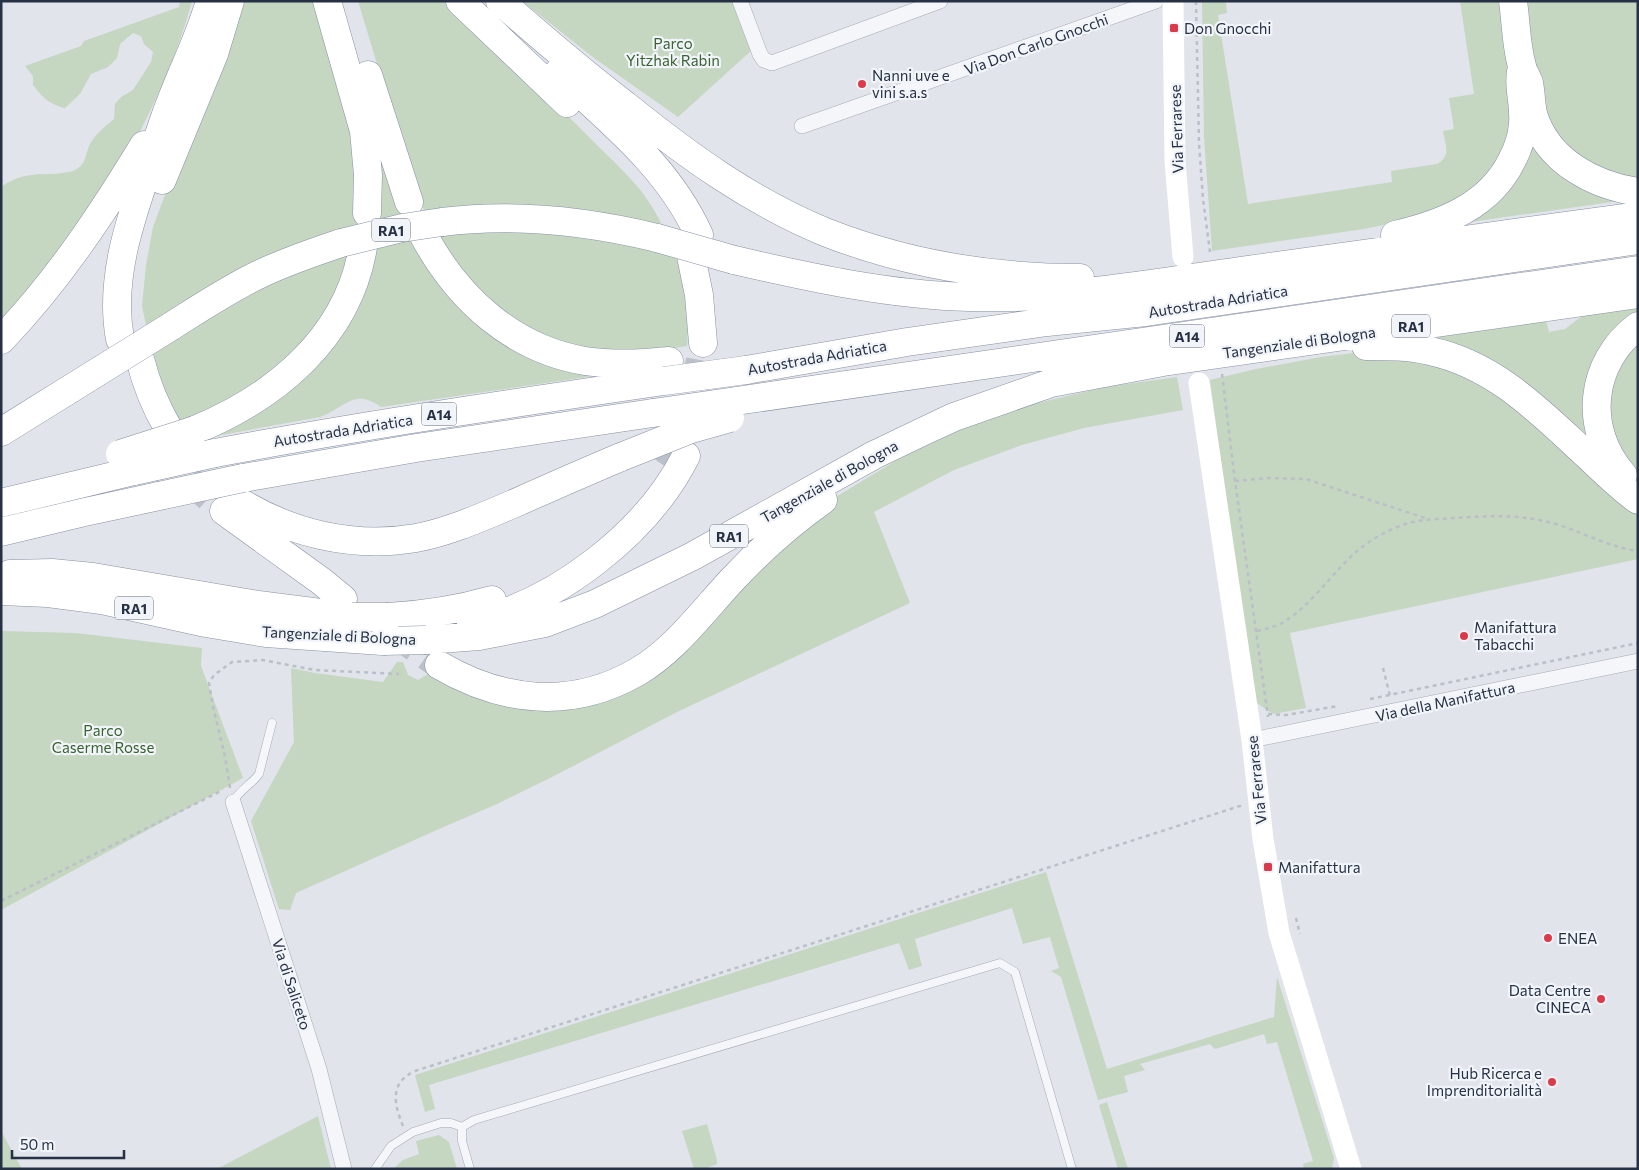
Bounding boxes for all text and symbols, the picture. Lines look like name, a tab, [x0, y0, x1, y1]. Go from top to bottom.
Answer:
street label: Via Don Carlo Gnocchi	[962, 10, 1110, 78]
place label: Don Gnocchi	[1184, 19, 1271, 37]
marker: Don Gnocchi	[1168, 22, 1180, 34]
park label: Parco Yitzhak Rabin	[626, 34, 720, 69]
place label: Nanni uve e vini s.a.s	[872, 66, 950, 101]
marker: Nanni uve e vini s.a.s	[856, 78, 868, 90]
street label: Via Ferrarese	[1165, 84, 1187, 174]
road number: RA1	[372, 218, 410, 242]
street label: Autostrada Adriatica	[1147, 281, 1289, 321]
road number: RA1	[1392, 314, 1430, 338]
street label: Tangenziale di Bologna	[1221, 322, 1377, 362]
road number: A14	[1170, 324, 1204, 348]
street label: Autostrada Adriatica	[746, 336, 888, 378]
road number: A14	[422, 402, 456, 426]
street label: Autostrada Adriatica	[272, 410, 414, 450]
street label: Tangenziale di Bologna	[757, 436, 901, 526]
road number: RA1	[710, 524, 748, 548]
road number: RA1	[115, 596, 153, 620]
place label: Manifattura Tabacchi	[1474, 618, 1557, 653]
street label: Tangenziale di Bologna	[261, 622, 417, 648]
marker: Manifattura Tabacchi	[1458, 630, 1470, 642]
street label: Via della Manifattura	[1374, 677, 1516, 725]
park label: Parco Caserme Rosse	[52, 721, 154, 756]
street label: Via Ferrarese	[1242, 735, 1270, 825]
place label: Manifattura	[1278, 858, 1361, 876]
marker: Manifattura	[1262, 861, 1274, 873]
place label: ENEA	[1558, 929, 1597, 947]
marker: ENEA	[1542, 932, 1554, 944]
street label: Via di Saliceto	[269, 936, 315, 1032]
place label: Data Centre CINECA	[1509, 981, 1591, 1016]
marker: Data Centre CINECA	[1595, 993, 1607, 1005]
place label: Hub Ricerca e Imprenditorialità	[1427, 1064, 1542, 1099]
marker: Hub Ricerca e Imprenditorialità	[1546, 1076, 1558, 1088]
scale bar	[12, 1128, 125, 1160]
text: 50 m	[20, 1135, 54, 1153]

